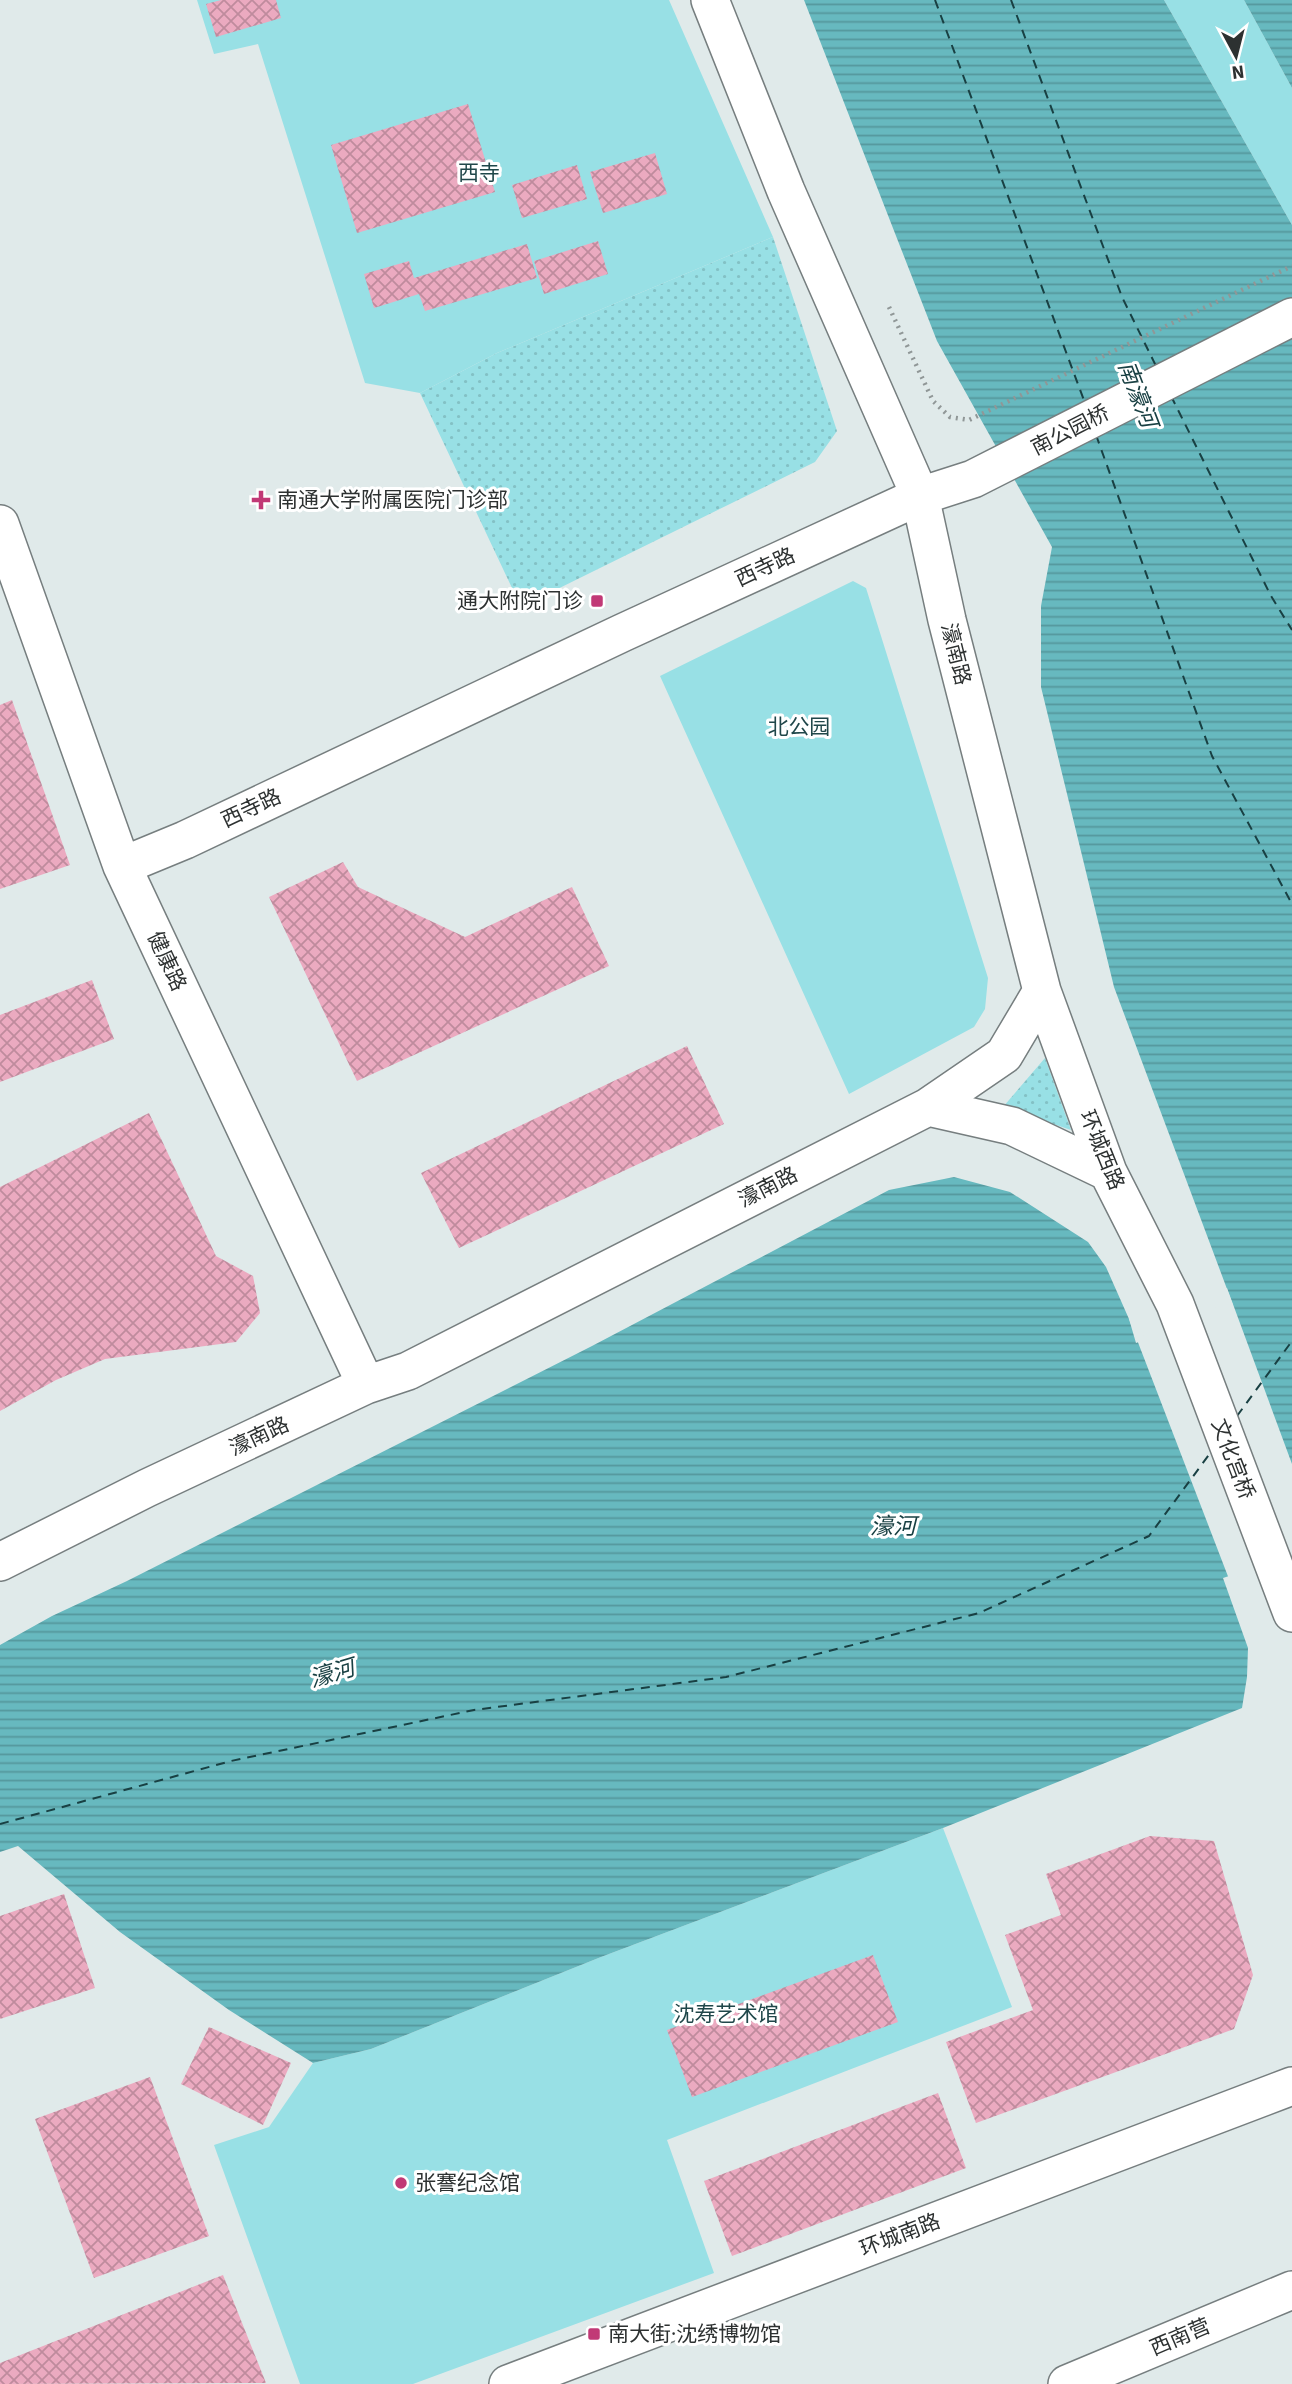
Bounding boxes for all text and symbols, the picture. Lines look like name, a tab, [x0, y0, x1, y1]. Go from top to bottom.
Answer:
north arrow	[1201, 21, 1271, 91]
text: N	[1230, 57, 1246, 86]
park label: 西寺	[458, 158, 500, 188]
water label: 南濠河	[1110, 356, 1167, 436]
street label: 南公园桥	[1026, 398, 1114, 462]
place label: 南通大学附属医院门诊部	[277, 485, 508, 515]
marker: 南通大学附属医院门诊部	[251, 490, 271, 510]
street label: 西寺路	[730, 540, 800, 594]
place label: 通大附院门诊	[457, 586, 583, 616]
marker: 通大附院门诊	[589, 593, 605, 609]
street label: 濠南路	[934, 620, 978, 688]
park label: 北公园	[768, 712, 831, 742]
street label: 西寺路	[216, 781, 286, 835]
street label: 健康路	[140, 926, 194, 996]
street label: 环城西路	[1072, 1105, 1132, 1195]
street label: 濠南路	[733, 1159, 803, 1215]
street label: 濠南路	[224, 1409, 294, 1463]
street label: 文化宫桥	[1204, 1414, 1262, 1504]
water label: 濠河	[870, 1510, 920, 1543]
water label: 濠河	[305, 1650, 363, 1696]
park label: 沈寿艺术馆	[674, 1999, 779, 2029]
place label: 张謇纪念馆	[415, 2168, 520, 2198]
marker: 张謇纪念馆	[393, 2175, 409, 2191]
street label: 环城南路	[855, 2206, 945, 2264]
street label: 西南营	[1145, 2311, 1215, 2363]
place label: 南大街·沈绣博物馆	[608, 2319, 781, 2349]
marker: 南大街·沈绣博物馆	[586, 2326, 602, 2342]

